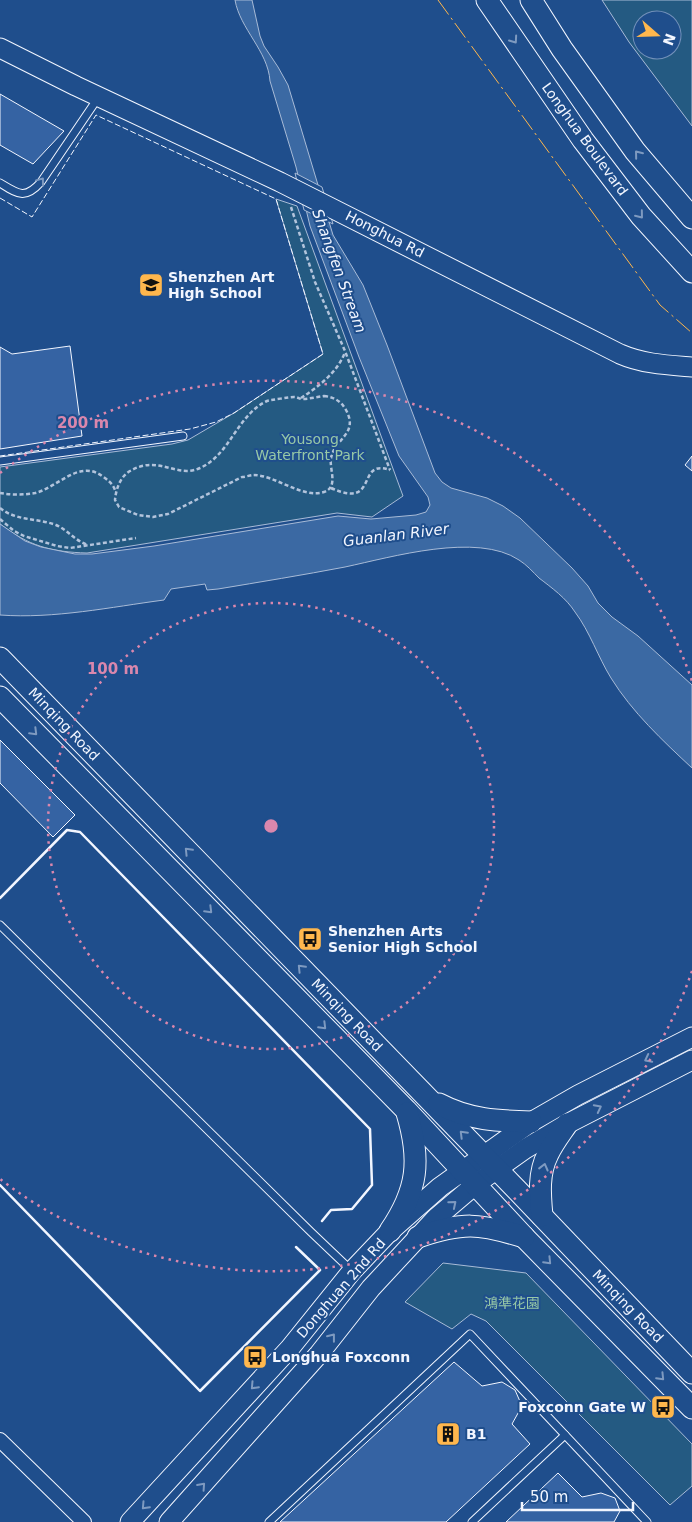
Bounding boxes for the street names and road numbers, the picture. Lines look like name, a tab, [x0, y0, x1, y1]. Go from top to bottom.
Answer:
street label: Longhua Boulevard	[539, 79, 631, 199]
street label: Honghua Rd	[343, 207, 427, 261]
street label: Minqing Road	[25, 684, 103, 764]
street label: Minqing Road	[308, 975, 386, 1055]
street label: Donghuan 2nd Rd	[293, 1235, 389, 1341]
street label: Minqing Road	[589, 1266, 667, 1346]

